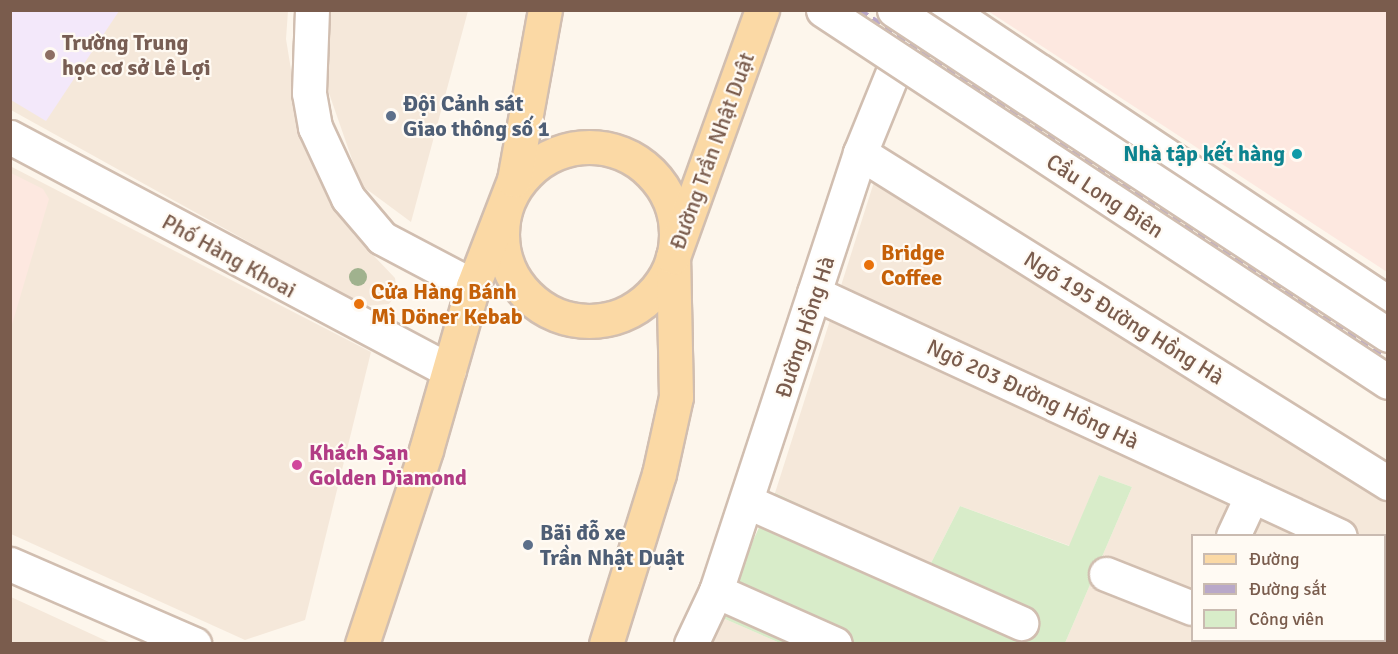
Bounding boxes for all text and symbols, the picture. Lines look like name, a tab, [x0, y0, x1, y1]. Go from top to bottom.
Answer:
place label: Trường Trung học cơ sở Lê Lợi	[62, 29, 211, 80]
marker: Trường Trung học cơ sở Lê Lợi	[43, 48, 57, 62]
street label: Đường Trần Nhật Duật	[664, 49, 760, 253]
place label: Đội Cảnh sát Giao thông số 1	[403, 90, 550, 142]
marker: Đội Cảnh sát Giao thông số 1	[384, 109, 398, 123]
place label: Nhà tập kết hàng	[1123, 141, 1285, 167]
marker: Nhà tập kết hàng	[1290, 147, 1304, 161]
street label: Cầu Long Biên	[1042, 148, 1168, 244]
street label: Phố Hàng Khoai	[157, 208, 301, 304]
place label: Bridge Coffee	[881, 239, 945, 290]
street label: Ngõ 195 Đường Hồng Hà	[1019, 246, 1229, 390]
street label: Đường Hồng Hà	[770, 253, 840, 401]
marker: Bridge Coffee	[862, 258, 876, 272]
place label: Cửa Hàng Bánh Mì Döner Kebab	[371, 278, 523, 330]
marker: Cửa Hàng Bánh Mì Döner Kebab	[352, 297, 366, 311]
street label: Ngõ 203 Đường Hồng Hà	[923, 333, 1143, 455]
place label: Khách Sạn Golden Diamond	[309, 439, 467, 490]
marker: Khách Sạn Golden Diamond	[290, 458, 304, 472]
place label: Bãi đỗ xe Trần Nhật Duật	[540, 519, 684, 570]
legend	[1191, 534, 1386, 642]
marker: Bãi đỗ xe Trần Nhật Duật	[521, 538, 535, 552]
text: Đường	[1249, 548, 1300, 570]
text: Đường sắt	[1249, 578, 1327, 600]
text: Công viên	[1249, 608, 1324, 630]

